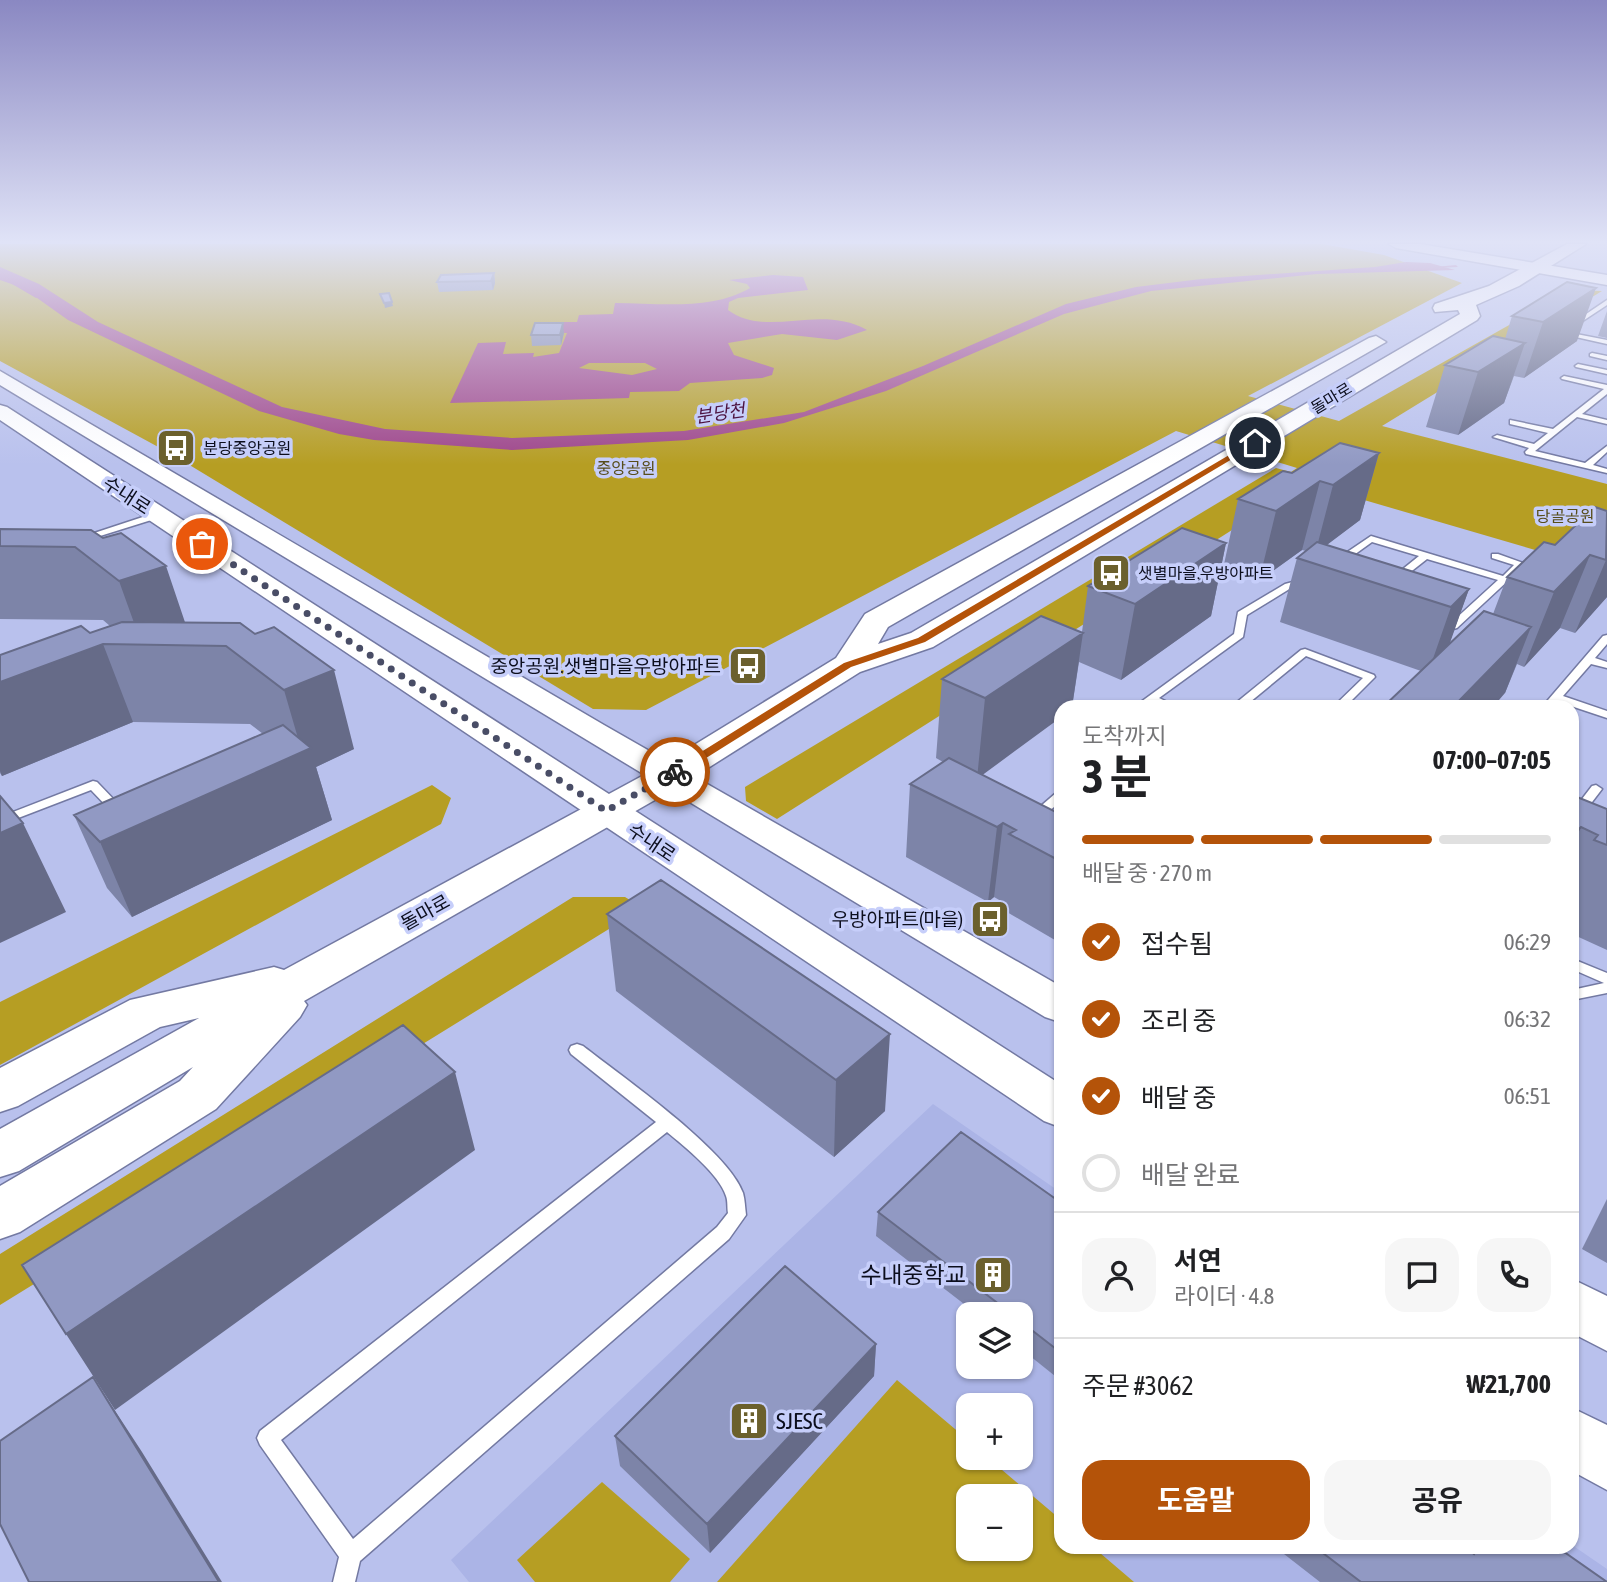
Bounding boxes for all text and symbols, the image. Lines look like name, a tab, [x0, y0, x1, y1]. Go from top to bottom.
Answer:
street label: 돌마로	[1307, 379, 1355, 417]
water label: 분당천	[694, 399, 748, 427]
pin	[1225, 413, 1285, 473]
icon: home	[1236, 424, 1274, 462]
bus stop icon: 분당중앙공원	[155, 427, 197, 469]
place label: 분당중앙공원	[203, 439, 291, 457]
park label: 중앙공원	[597, 459, 655, 477]
street label: 수내로	[99, 471, 155, 519]
park label: 당골공원	[1536, 507, 1594, 525]
pin	[172, 514, 232, 574]
icon: bag	[183, 525, 221, 563]
bus stop icon: 샛별마을.우방아파트	[1090, 552, 1132, 594]
place label: 샛별마을.우방아파트	[1138, 564, 1273, 582]
bus stop icon: 중앙공원.샛별마을우방아파트	[727, 645, 769, 687]
place label: 중앙공원.샛별마을우방아파트	[490, 655, 721, 677]
text: 도착까지	[1082, 723, 1167, 749]
courier	[640, 737, 710, 807]
text: 07:00–07:05	[1433, 745, 1551, 775]
text: 3 분	[1082, 750, 1152, 803]
icon: bike	[656, 753, 694, 791]
street label: 수내로	[624, 818, 680, 866]
text: 배달 중 · 270 m	[1082, 860, 1212, 886]
street label: 돌마로	[397, 890, 453, 934]
bus stop icon: 우방아파트(마을)	[969, 898, 1011, 940]
place label: 우방아파트(마을)	[832, 908, 963, 930]
icon: check	[1082, 923, 1120, 961]
text: 접수됨	[1141, 929, 1213, 959]
text: 06:29	[1504, 929, 1551, 955]
icon: check	[1082, 1000, 1120, 1038]
text: 조리 중	[1141, 1006, 1216, 1036]
text: 06:32	[1504, 1006, 1551, 1032]
icon: check	[1082, 1077, 1120, 1115]
text: 배달 중	[1141, 1083, 1216, 1113]
text: 06:51	[1504, 1083, 1551, 1109]
text: 배달 완료	[1141, 1160, 1240, 1190]
button: person	[1082, 1238, 1156, 1312]
button: chat	[1385, 1238, 1459, 1312]
button: phone	[1477, 1238, 1551, 1312]
text: 서연	[1174, 1246, 1222, 1276]
building icon: 수내중학교	[972, 1254, 1014, 1296]
place label: 수내중학교	[860, 1262, 966, 1288]
text: 라이더 · 4.8	[1174, 1283, 1274, 1309]
map controls	[956, 1302, 1033, 1561]
button: layers	[956, 1302, 1033, 1379]
text: ₩21,700	[1466, 1369, 1551, 1399]
text: 주문 #3062	[1082, 1371, 1194, 1401]
button: +	[956, 1393, 1033, 1470]
building icon: SJESC	[728, 1400, 770, 1442]
place label: SJESC	[776, 1408, 823, 1434]
button: 도움말	[1082, 1460, 1310, 1540]
button: 공유	[1324, 1460, 1551, 1540]
button: −	[956, 1484, 1033, 1561]

